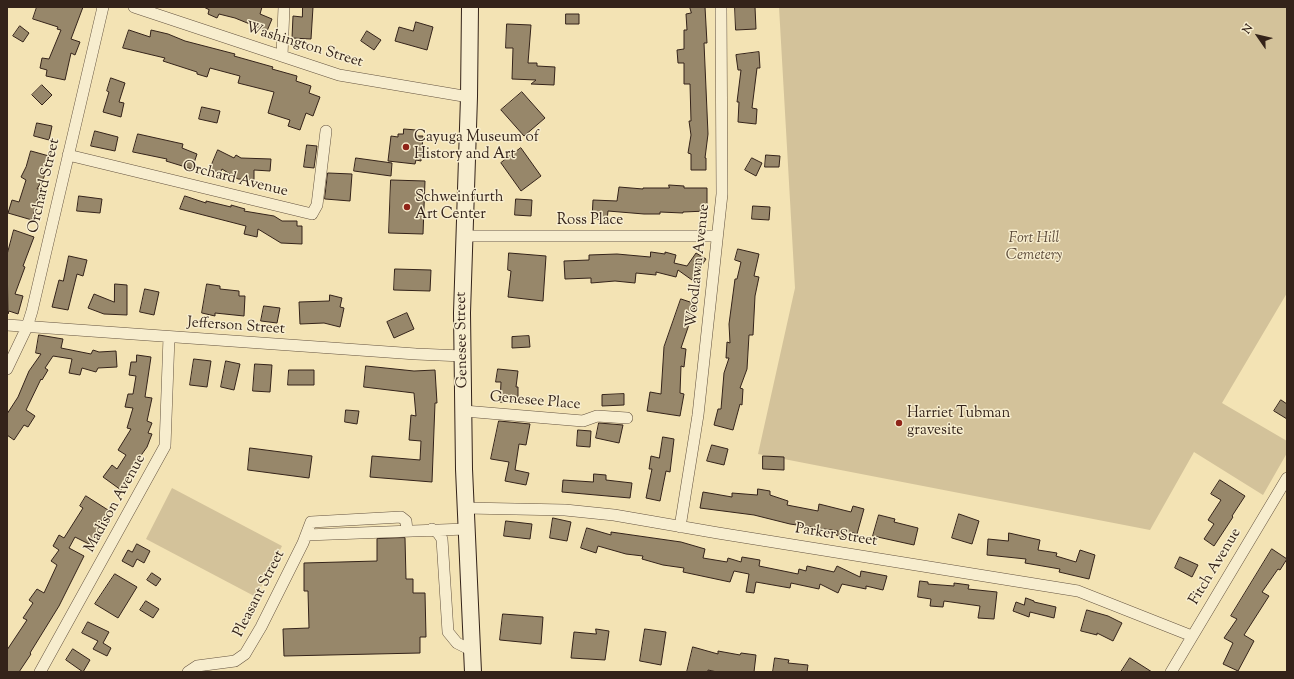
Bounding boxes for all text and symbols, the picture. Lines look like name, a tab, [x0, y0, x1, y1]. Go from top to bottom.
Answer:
north arrow	[1238, 16, 1278, 56]
street label: Washington Street	[243, 20, 365, 72]
text: N	[1239, 21, 1257, 37]
place label: Cayuga Museum of History and Art	[414, 129, 539, 164]
street label: Orchard Street	[25, 137, 65, 235]
marker: Cayuga Museum of History and Art	[401, 142, 411, 152]
street label: Orchard Avenue	[180, 158, 290, 202]
place label: Schweinfurth Art Center	[415, 189, 504, 224]
marker: Schweinfurth Art Center	[402, 202, 412, 212]
street label: Woodlawn Avenue	[684, 203, 714, 329]
street label: Ross Place	[557, 212, 623, 230]
park label: Fort Hill Cemetery	[1006, 230, 1062, 265]
street label: Genesee Street	[453, 291, 473, 389]
street label: Jefferson Street	[187, 315, 285, 339]
street label: Genesee Place	[489, 389, 581, 415]
place label: Harriet Tubman gravesite	[907, 405, 1010, 440]
marker: Harriet Tubman gravesite	[894, 418, 904, 428]
street label: Madison Avenue	[82, 452, 150, 556]
street label: Parker Street	[794, 521, 878, 551]
street label: Fitch Avenue	[1186, 525, 1246, 609]
street label: Pleasant Street	[230, 548, 290, 640]

